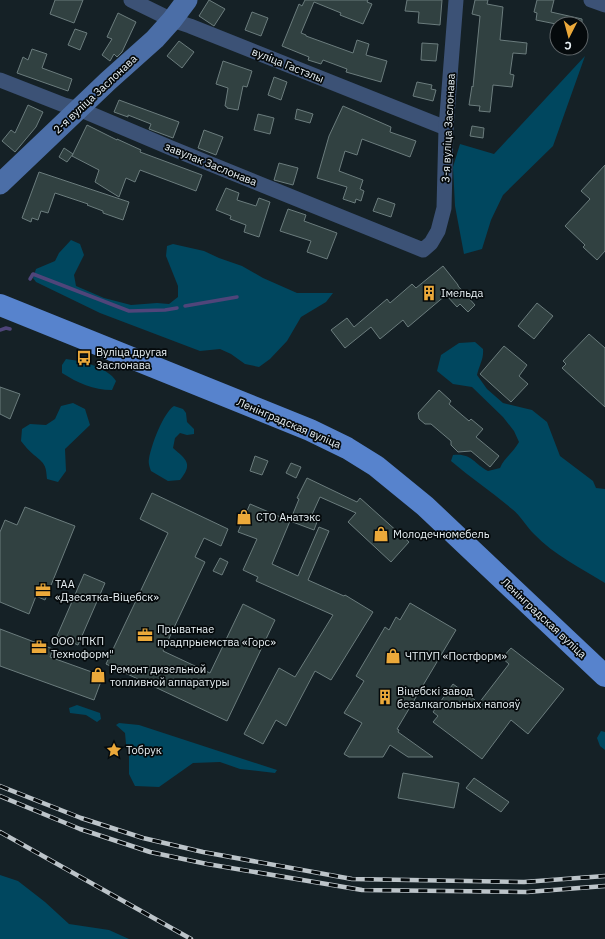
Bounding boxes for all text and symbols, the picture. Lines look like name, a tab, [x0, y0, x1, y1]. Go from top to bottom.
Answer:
north arrow	[549, 16, 589, 56]
text: С	[564, 39, 572, 53]
street label: вуліца Гастэлы	[250, 44, 326, 86]
street label: 2-я вуліца Заслонава	[50, 51, 140, 136]
street label: 3-я вуліца Заслонава	[438, 73, 458, 183]
street label: завулак Заслонава	[163, 139, 259, 189]
building icon: Імельда	[420, 284, 438, 302]
place label: Імельда	[441, 286, 484, 300]
place label: Вуліца другая Заслонава	[96, 345, 167, 372]
bus stop icon: Вуліца другая Заслонава	[75, 349, 93, 367]
street label: Ленінградская вуліца	[235, 395, 343, 451]
shop icon: СТО Анатэкс	[235, 508, 253, 526]
place label: СТО Анатэкс	[256, 510, 321, 524]
shop icon: Молодечномебель	[372, 525, 390, 543]
place label: Молодечномебель	[393, 527, 490, 541]
street label: Ленінградская вуліца	[498, 575, 590, 661]
place label: ТАА «Дзесятка-Віцебск»	[55, 577, 159, 604]
office icon: ТАА «Дзесятка-Віцебск»	[34, 581, 52, 599]
place label: Прыватнае прадпрыемства «Горс»	[157, 622, 276, 649]
office icon: Прыватнае прадпрыемства «Горс»	[136, 626, 154, 644]
place label: ООО "ПКП Техноформ"	[51, 634, 114, 661]
office icon: ООО "ПКП Техноформ"	[30, 638, 48, 656]
shop icon: ЧТПУП «Постформ»	[384, 647, 402, 665]
place label: ЧТПУП «Постформ»	[405, 649, 507, 663]
place label: Ремонт дизельной топливной аппаратуры	[110, 662, 230, 689]
shop icon: Ремонт дизельной топливной аппаратуры	[89, 666, 107, 684]
place label: Віцебскі завод безалкагольных напояў	[397, 684, 521, 711]
building icon: Віцебскі завод безалкагольных напояў	[376, 688, 394, 706]
place icon: Тобрук	[105, 741, 123, 759]
place label: Тобрук	[126, 743, 162, 757]

